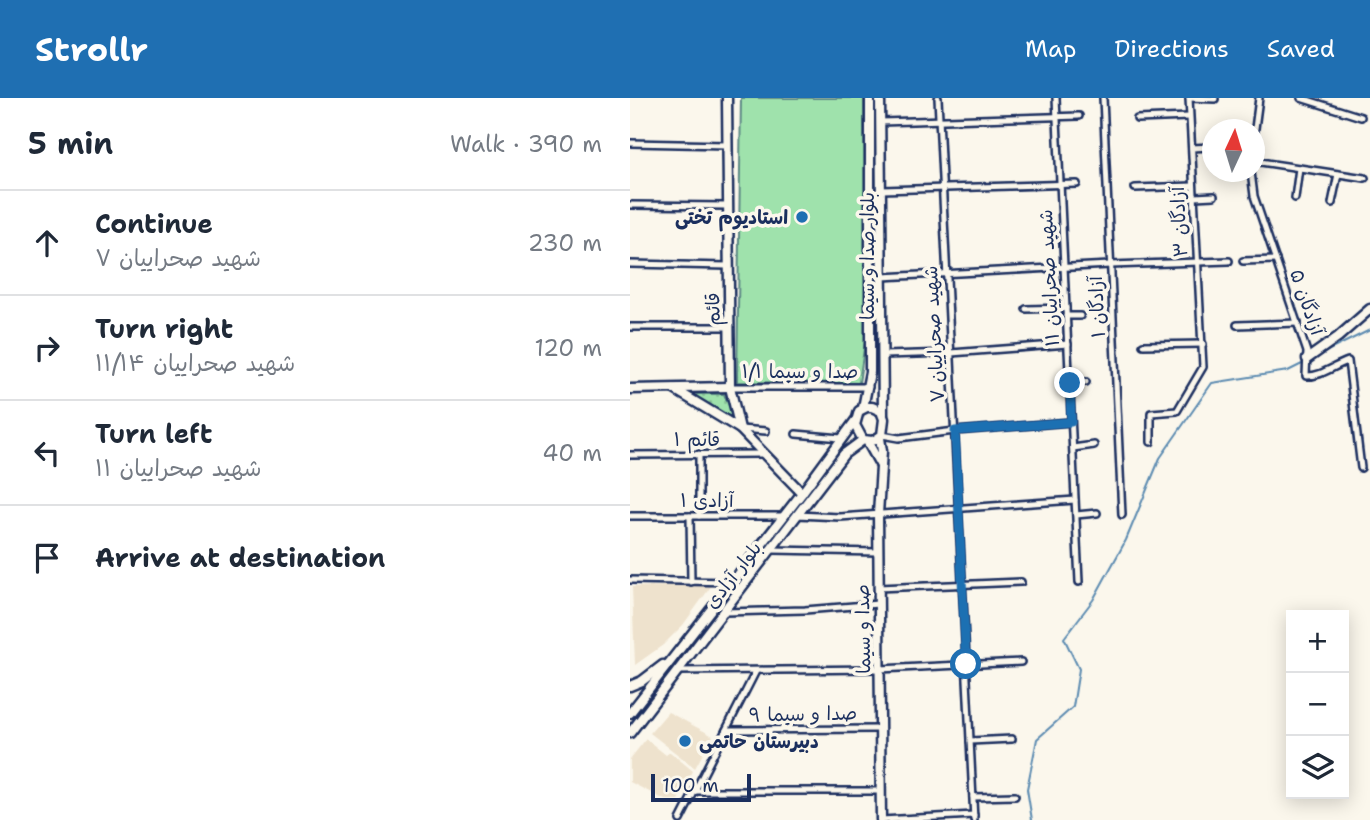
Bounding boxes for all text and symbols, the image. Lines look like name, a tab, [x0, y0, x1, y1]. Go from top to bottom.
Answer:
text: Strollr	[35, 27, 148, 72]
text: Map	[1025, 33, 1076, 65]
text: Directions	[1114, 33, 1229, 65]
text: Saved	[1267, 33, 1335, 65]
north arrow	[1202, 119, 1265, 182]
text: 5 min	[28, 123, 113, 164]
text: Walk · 390 m	[450, 129, 602, 159]
street label: آزادگان ۳	[1165, 185, 1193, 258]
street label: بلوار صدا و سیما	[855, 192, 880, 320]
place label: استادیوم تختی	[675, 205, 788, 232]
text: Continue	[95, 206, 213, 241]
marker: استادیوم تختی	[794, 209, 810, 225]
street label: شهید صحراییان ۱۱	[1033, 209, 1065, 347]
icon: ahead	[28, 224, 66, 262]
text: 230 m	[528, 228, 602, 258]
text: شهید صحراییان ۷	[95, 243, 261, 273]
street label: شهید صحراییان ۷	[918, 265, 950, 403]
street label: آزادگان ۵	[1284, 266, 1330, 340]
street label: آزادگان ۱	[1083, 274, 1111, 339]
street label: قائم	[700, 292, 728, 326]
text: Turn right	[95, 311, 233, 346]
icon: right	[28, 329, 66, 367]
text: 120 m	[534, 333, 602, 363]
text: شهید صحراییان ۱۱/۱۴	[95, 348, 295, 378]
street label: صدا و سیما ۱/۱	[742, 359, 858, 384]
route end	[1054, 367, 1085, 398]
text: Turn left	[95, 416, 212, 451]
street label: قائم ۱	[674, 427, 720, 454]
icon: left	[28, 434, 66, 472]
text: 40 m	[542, 438, 602, 468]
text: شهید صحراییان ۱۱	[95, 453, 261, 483]
street label: آزادی ۱	[680, 488, 735, 513]
street label: بلوار آزادی	[699, 536, 767, 614]
icon: arrive	[28, 539, 66, 577]
text: Arrive at destination	[95, 540, 385, 575]
street label: صدا و سیما	[850, 584, 876, 674]
map controls	[1286, 610, 1349, 799]
button: +	[1286, 610, 1349, 673]
route start	[950, 648, 981, 679]
button: −	[1286, 673, 1349, 736]
street label: صدا و سیما ۹	[749, 701, 857, 727]
place label: دبیرستان حاتمی	[699, 729, 819, 754]
marker: دبیرستان حاتمی	[677, 733, 693, 749]
button: layers	[1286, 736, 1349, 799]
scale bar	[651, 771, 751, 803]
text: 100 m	[662, 773, 719, 798]

